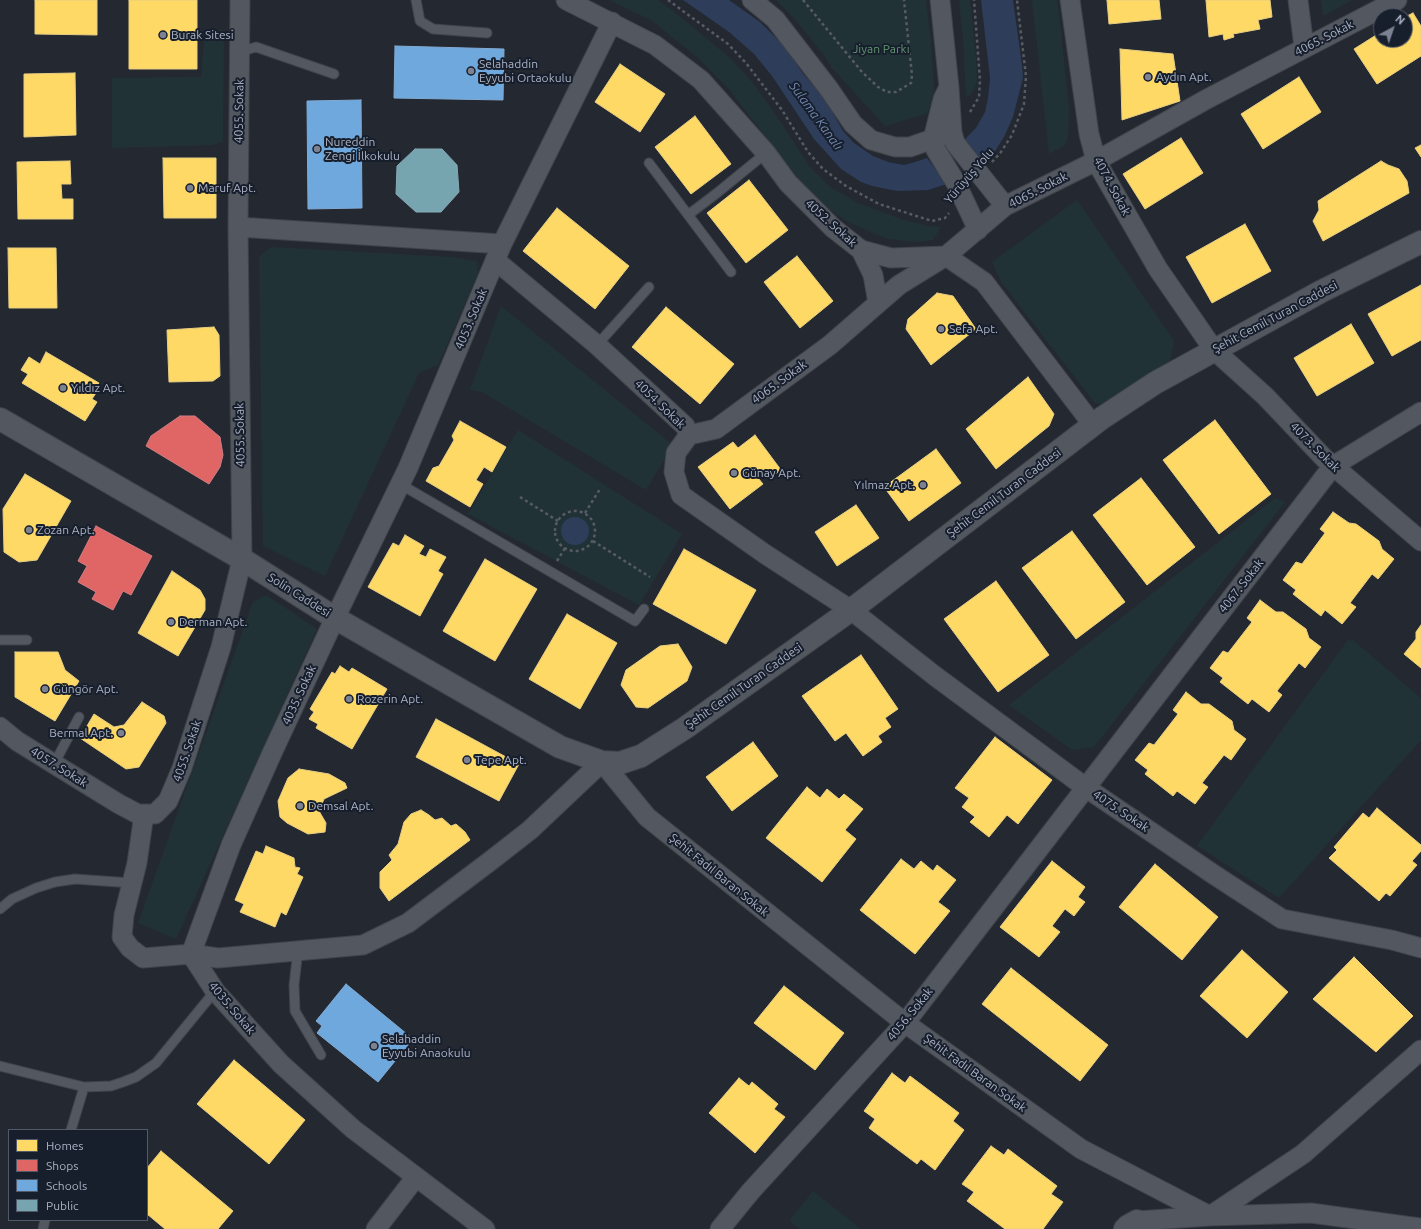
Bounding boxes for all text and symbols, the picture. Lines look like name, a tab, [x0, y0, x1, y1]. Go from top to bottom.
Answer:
north arrow	[1373, 8, 1413, 48]
text: N	[1393, 12, 1407, 27]
street label: 4065. Sokak	[1292, 17, 1356, 59]
place label: Burak Sitesi	[171, 28, 234, 42]
marker: Burak Sitesi	[158, 30, 168, 40]
park label: Jiyan Parkı	[852, 42, 910, 56]
place label: Selahaddin Eyyubi Ortaokulu	[479, 57, 572, 85]
marker: Selahaddin Eyyubi Ortaokulu	[466, 66, 476, 76]
place label: Aydın Apt.	[1156, 70, 1212, 84]
marker: Aydın Apt.	[1143, 72, 1153, 82]
street label: 4055. Sokak	[231, 79, 247, 143]
water label: Sulama Kanalı	[786, 79, 846, 153]
place label: Nureddin Zengi İlkokulu	[325, 135, 400, 163]
marker: Nureddin Zengi İlkokulu	[312, 144, 322, 154]
street label: Yürüyüş Yolu	[941, 145, 997, 207]
street label: 4074. Sokak	[1091, 154, 1133, 218]
street label: 4065. Sokak	[1006, 169, 1070, 211]
place label: Maruf Apt.	[198, 181, 256, 195]
marker: Maruf Apt.	[185, 183, 195, 193]
street label: 4052. Sokak	[802, 196, 860, 250]
street label: Şehit Cemil Turan Caddesi	[1210, 278, 1340, 356]
street label: 4053. Sokak	[452, 287, 490, 351]
place label: Sefa Apt.	[949, 322, 998, 336]
marker: Sefa Apt.	[936, 324, 946, 334]
street label: 4065. Sokak	[749, 357, 809, 407]
street label: 4054. Sokak	[632, 376, 688, 432]
place label: Yıldız Apt.	[71, 381, 125, 395]
marker: Yıldız Apt.	[58, 383, 68, 393]
street label: 4055. Sokak	[232, 403, 248, 467]
street label: 4073. Sokak	[1287, 419, 1343, 475]
street label: Şehit Cemil Turan Caddesi	[944, 445, 1064, 541]
place label: Günay Apt.	[742, 466, 801, 480]
marker: Günay Apt.	[729, 468, 739, 478]
place label: Yılmaz Apt.	[854, 478, 915, 492]
marker: Yılmaz Apt.	[918, 480, 928, 490]
place label: Zozan Apt.	[37, 523, 94, 537]
marker: Zozan Apt.	[24, 525, 34, 535]
street label: 4067. Sokak	[1216, 556, 1266, 616]
street label: Solin Caddesi	[265, 570, 333, 620]
place label: Derman Apt.	[179, 615, 247, 629]
marker: Derman Apt.	[166, 617, 176, 627]
street label: Şehit Cemil Turan Caddesi	[683, 640, 805, 732]
street label: 4035. Sokak	[279, 663, 319, 727]
place label: Güngör Apt.	[53, 682, 119, 696]
marker: Güngör Apt.	[40, 684, 50, 694]
place label: Rozerin Apt.	[357, 692, 423, 706]
marker: Rozerin Apt.	[344, 694, 354, 704]
street label: 4055. Sokak	[170, 718, 204, 784]
place label: Bermal Apt.	[49, 726, 113, 740]
marker: Bermal Apt.	[116, 728, 126, 738]
street label: 4057. Sokak	[28, 744, 90, 790]
place label: Tepe Apt.	[475, 753, 527, 767]
marker: Tepe Apt.	[462, 755, 472, 765]
street label: 4075. Sokak	[1090, 787, 1152, 835]
place label: Demsal Apt.	[308, 799, 373, 813]
marker: Demsal Apt.	[295, 801, 305, 811]
street label: Şehit Fadıl Baran Sokak	[666, 830, 772, 920]
street label: 4035. Sokak	[206, 979, 258, 1037]
street label: 4056. Sokak	[884, 984, 936, 1044]
street label: Şehit Fadıl Baran Sokak	[921, 1031, 1029, 1115]
place label: Selahaddin Eyyubi Anaokulu	[382, 1032, 471, 1060]
marker: Selahaddin Eyyubi Anaokulu	[369, 1041, 379, 1051]
legend	[8, 1129, 148, 1221]
text: Homes	[46, 1139, 84, 1152]
text: Shops	[46, 1159, 78, 1172]
text: Schools	[46, 1179, 87, 1192]
text: Public	[46, 1199, 79, 1212]

